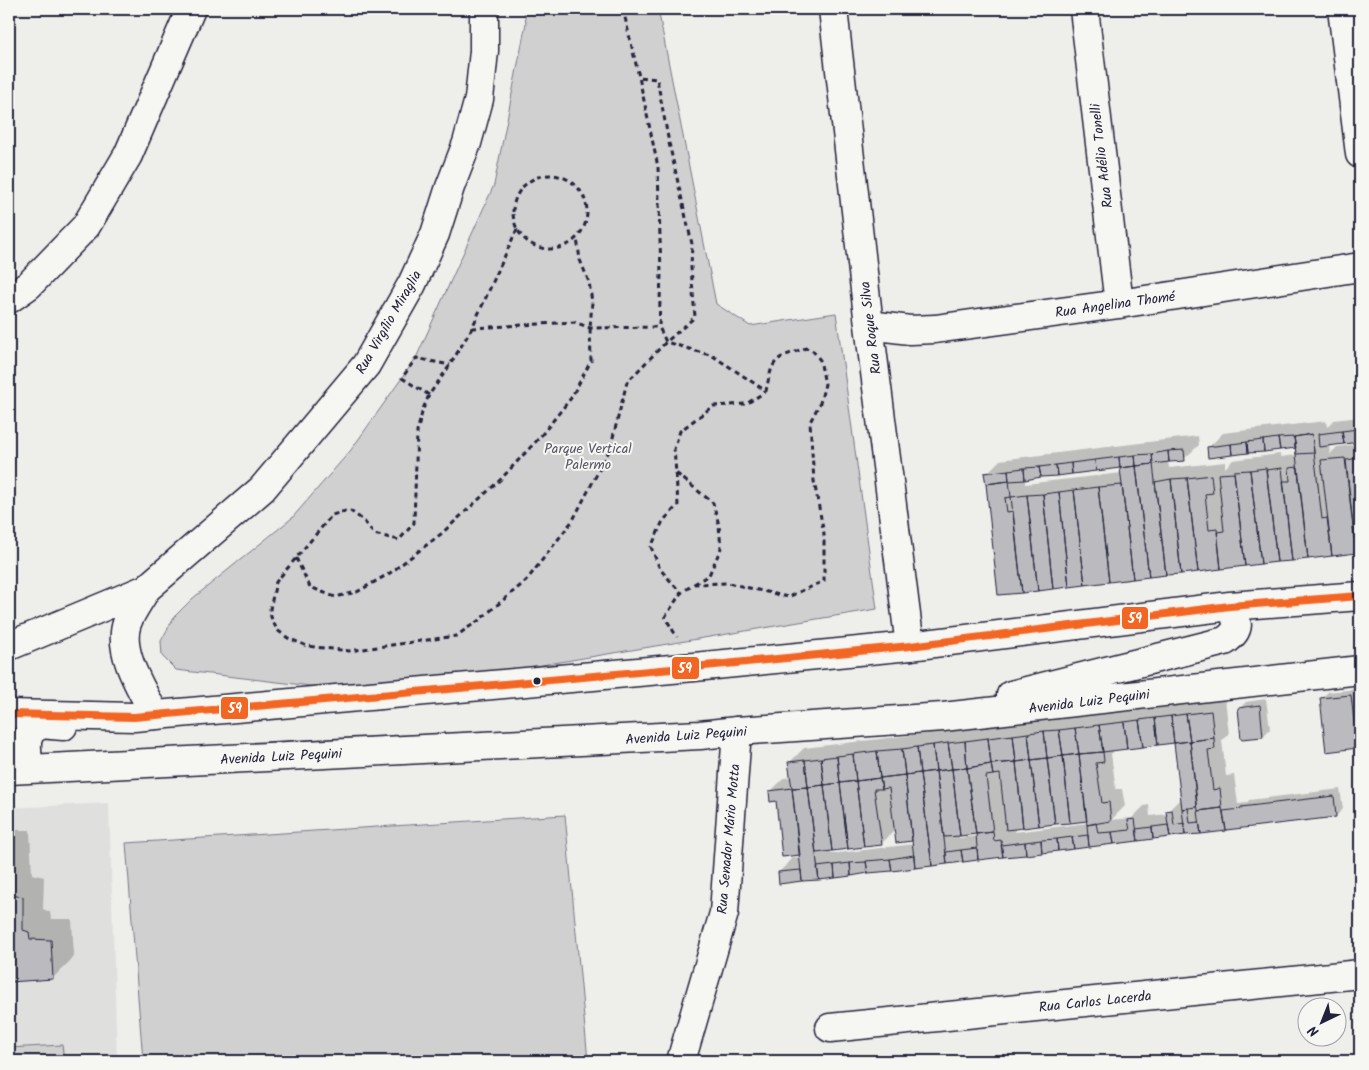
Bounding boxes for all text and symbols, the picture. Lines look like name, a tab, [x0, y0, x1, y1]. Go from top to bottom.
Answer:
street label: Rua Adélio Tonelli	[1085, 102, 1119, 209]
street label: Rua Virgílio Miraglia	[350, 266, 428, 379]
street label: Rua Roque Silva	[854, 280, 888, 376]
street label: Rua Angelina Thomé	[1054, 286, 1177, 324]
park label: Parque Vertical Palermo	[544, 438, 632, 476]
line badge: 59	[1121, 606, 1149, 630]
text: 59	[1127, 608, 1142, 630]
line badge: 59	[671, 656, 700, 680]
text: 59	[677, 658, 692, 680]
unlabelled marker	[532, 676, 542, 686]
street label: Avenida Luiz Pequini	[1027, 684, 1151, 720]
line badge: 59	[220, 696, 249, 720]
text: 59	[227, 698, 242, 720]
street label: Avenida Luiz Pequini	[625, 721, 748, 751]
street label: Avenida Luiz Pequini	[220, 743, 343, 771]
street label: Rua Senador Mário Motta	[711, 763, 747, 915]
street label: Rua Carlos Lacerda	[1038, 985, 1152, 1019]
north arrow	[1296, 998, 1346, 1048]
text: N	[1303, 1020, 1325, 1042]

